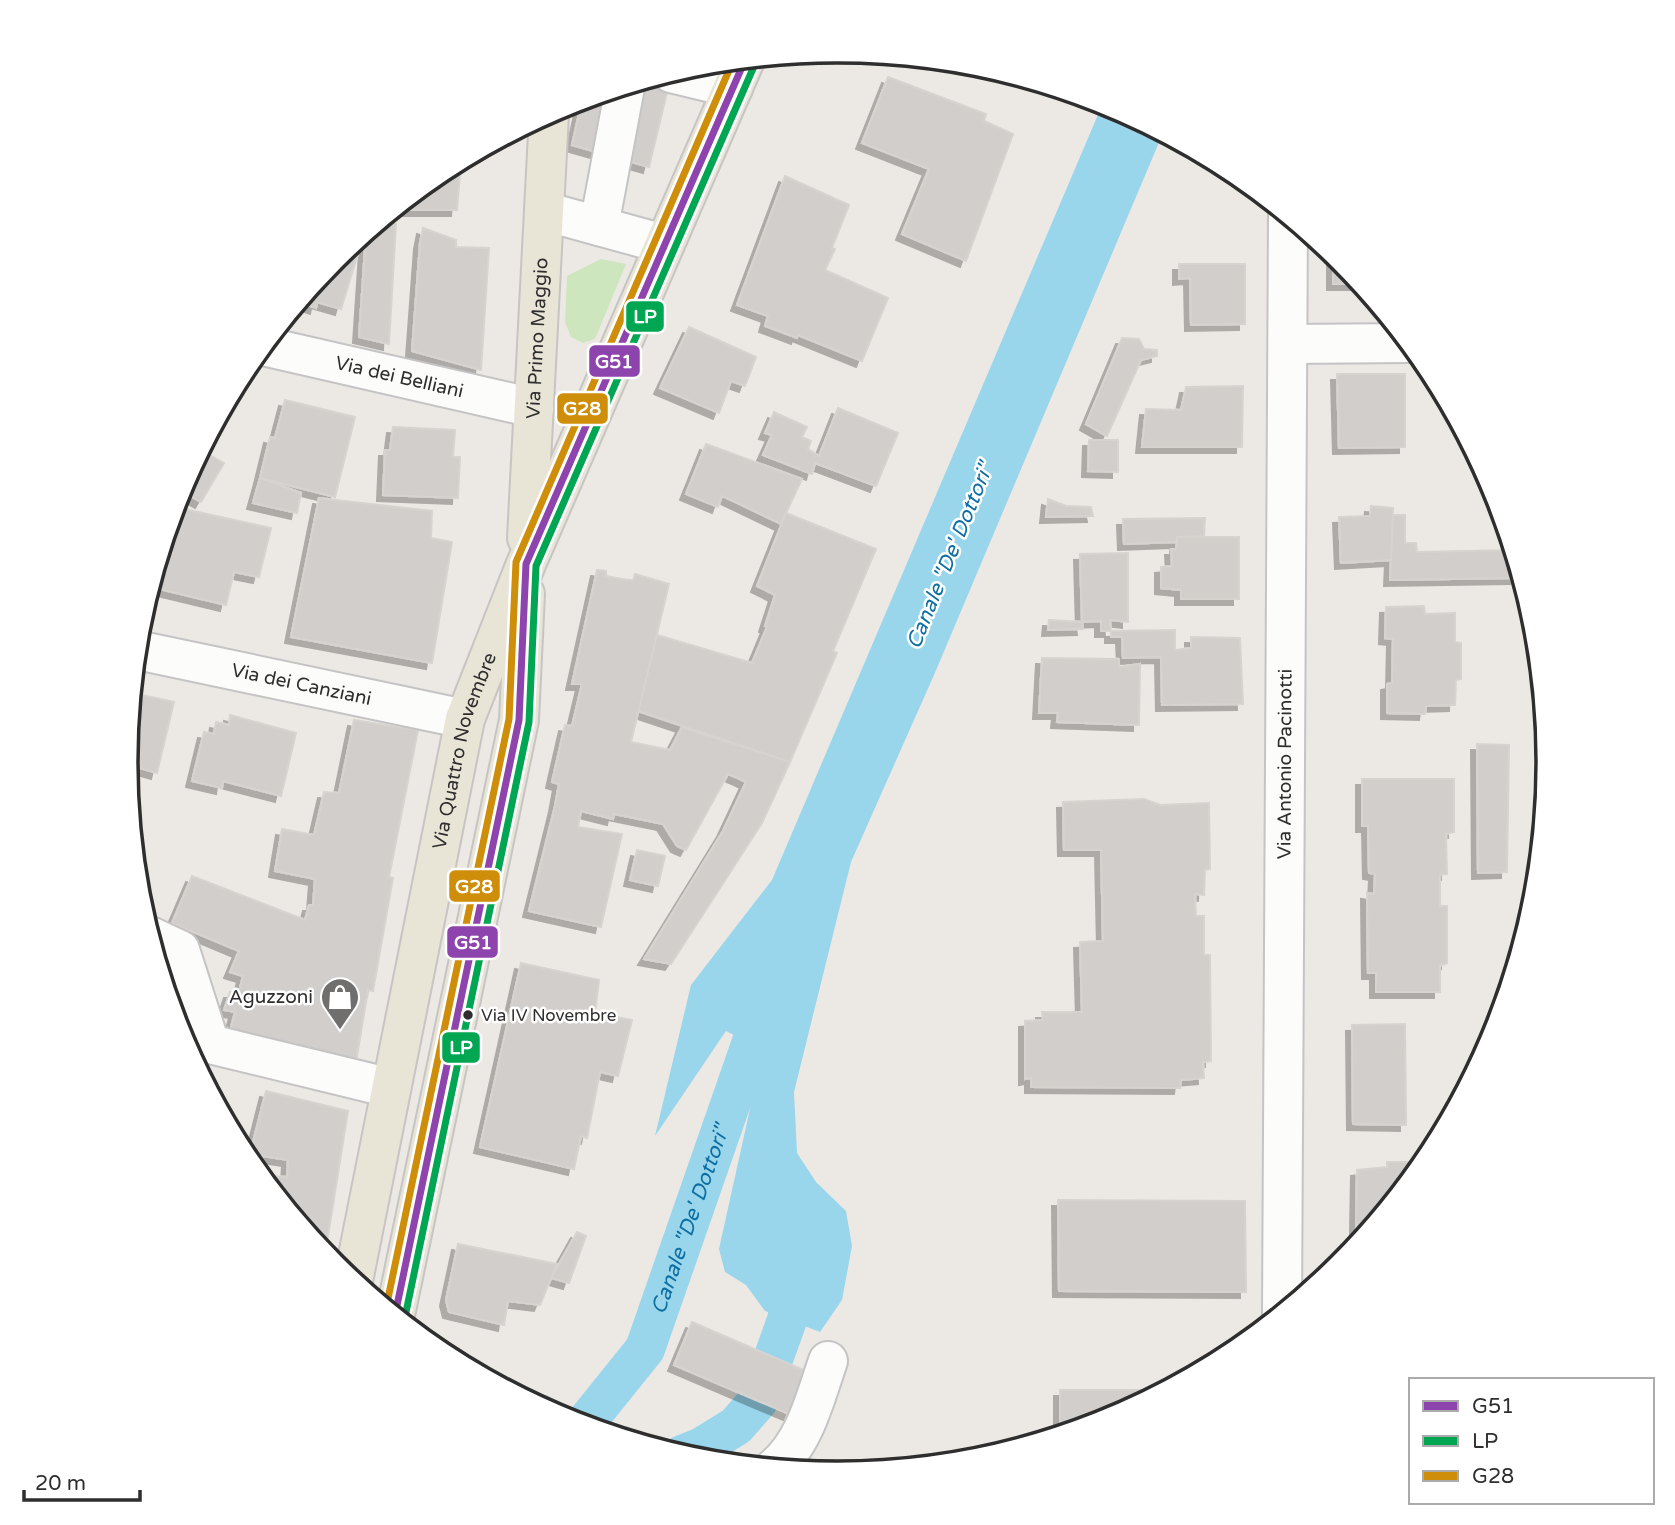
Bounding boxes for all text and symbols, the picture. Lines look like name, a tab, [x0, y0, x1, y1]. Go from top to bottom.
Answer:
street label: Via Primo Maggio	[522, 257, 553, 419]
line badge: LP	[625, 300, 665, 333]
text: LP	[633, 306, 657, 328]
line badge: G51	[588, 344, 641, 378]
text: G51	[595, 351, 633, 373]
street label: Via dei Belliani	[333, 352, 466, 403]
line badge: G28	[556, 392, 609, 425]
text: G28	[563, 398, 601, 420]
water label: Canale "De' Dottori"	[901, 456, 1000, 653]
street label: Via Quattro Novembre	[428, 649, 501, 851]
street label: Via dei Canziani	[229, 659, 373, 710]
street label: Via Antonio Pacinotti	[1273, 669, 1297, 859]
line badge: G28	[448, 869, 501, 903]
text: G28	[455, 876, 493, 898]
line badge: G51	[446, 925, 499, 959]
text: G51	[454, 932, 492, 954]
shop icon: Aguzzoni	[319, 976, 361, 1031]
place label: Aguzzoni	[229, 986, 313, 1008]
place label: Via IV Novembre	[481, 1005, 616, 1026]
marker: Via IV Novembre	[461, 1008, 475, 1022]
line badge: LP	[441, 1031, 481, 1064]
text: LP	[449, 1037, 473, 1059]
water label: Canale "De' Dottori"	[646, 1119, 736, 1317]
legend	[1409, 1378, 1654, 1504]
text: G51	[1472, 1394, 1514, 1419]
text: LP	[1472, 1429, 1498, 1454]
scale bar	[24, 1458, 140, 1502]
text: G28	[1472, 1464, 1514, 1489]
text: 20 m	[35, 1471, 86, 1496]

